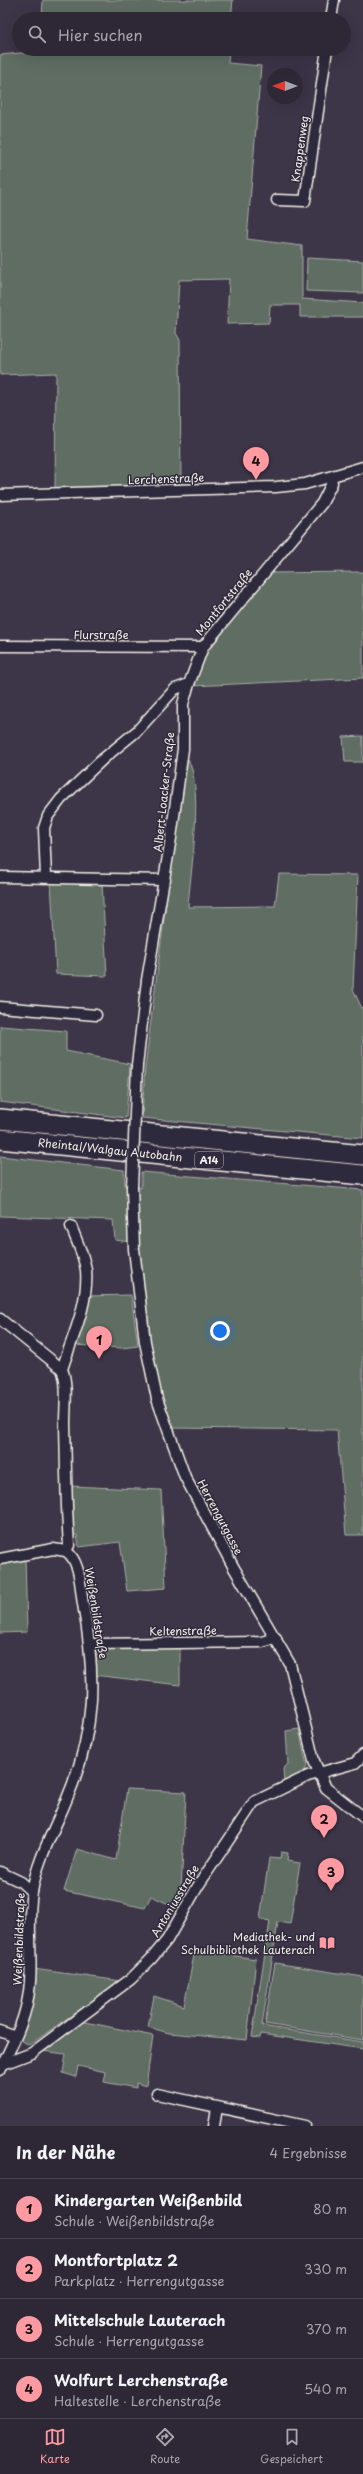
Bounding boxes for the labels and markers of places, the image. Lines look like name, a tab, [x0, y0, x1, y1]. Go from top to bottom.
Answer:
pin: 4	[243, 447, 269, 480]
pin: 1	[86, 1326, 112, 1359]
pin: 2	[311, 1805, 337, 1838]
pin: 3	[318, 1858, 344, 1891]
place label: Mediathek- und Schulbibliothek Lauterach	[181, 1928, 315, 1958]
library icon: Mediathek- und Schulbibliothek Lauterach	[318, 1934, 336, 1952]

